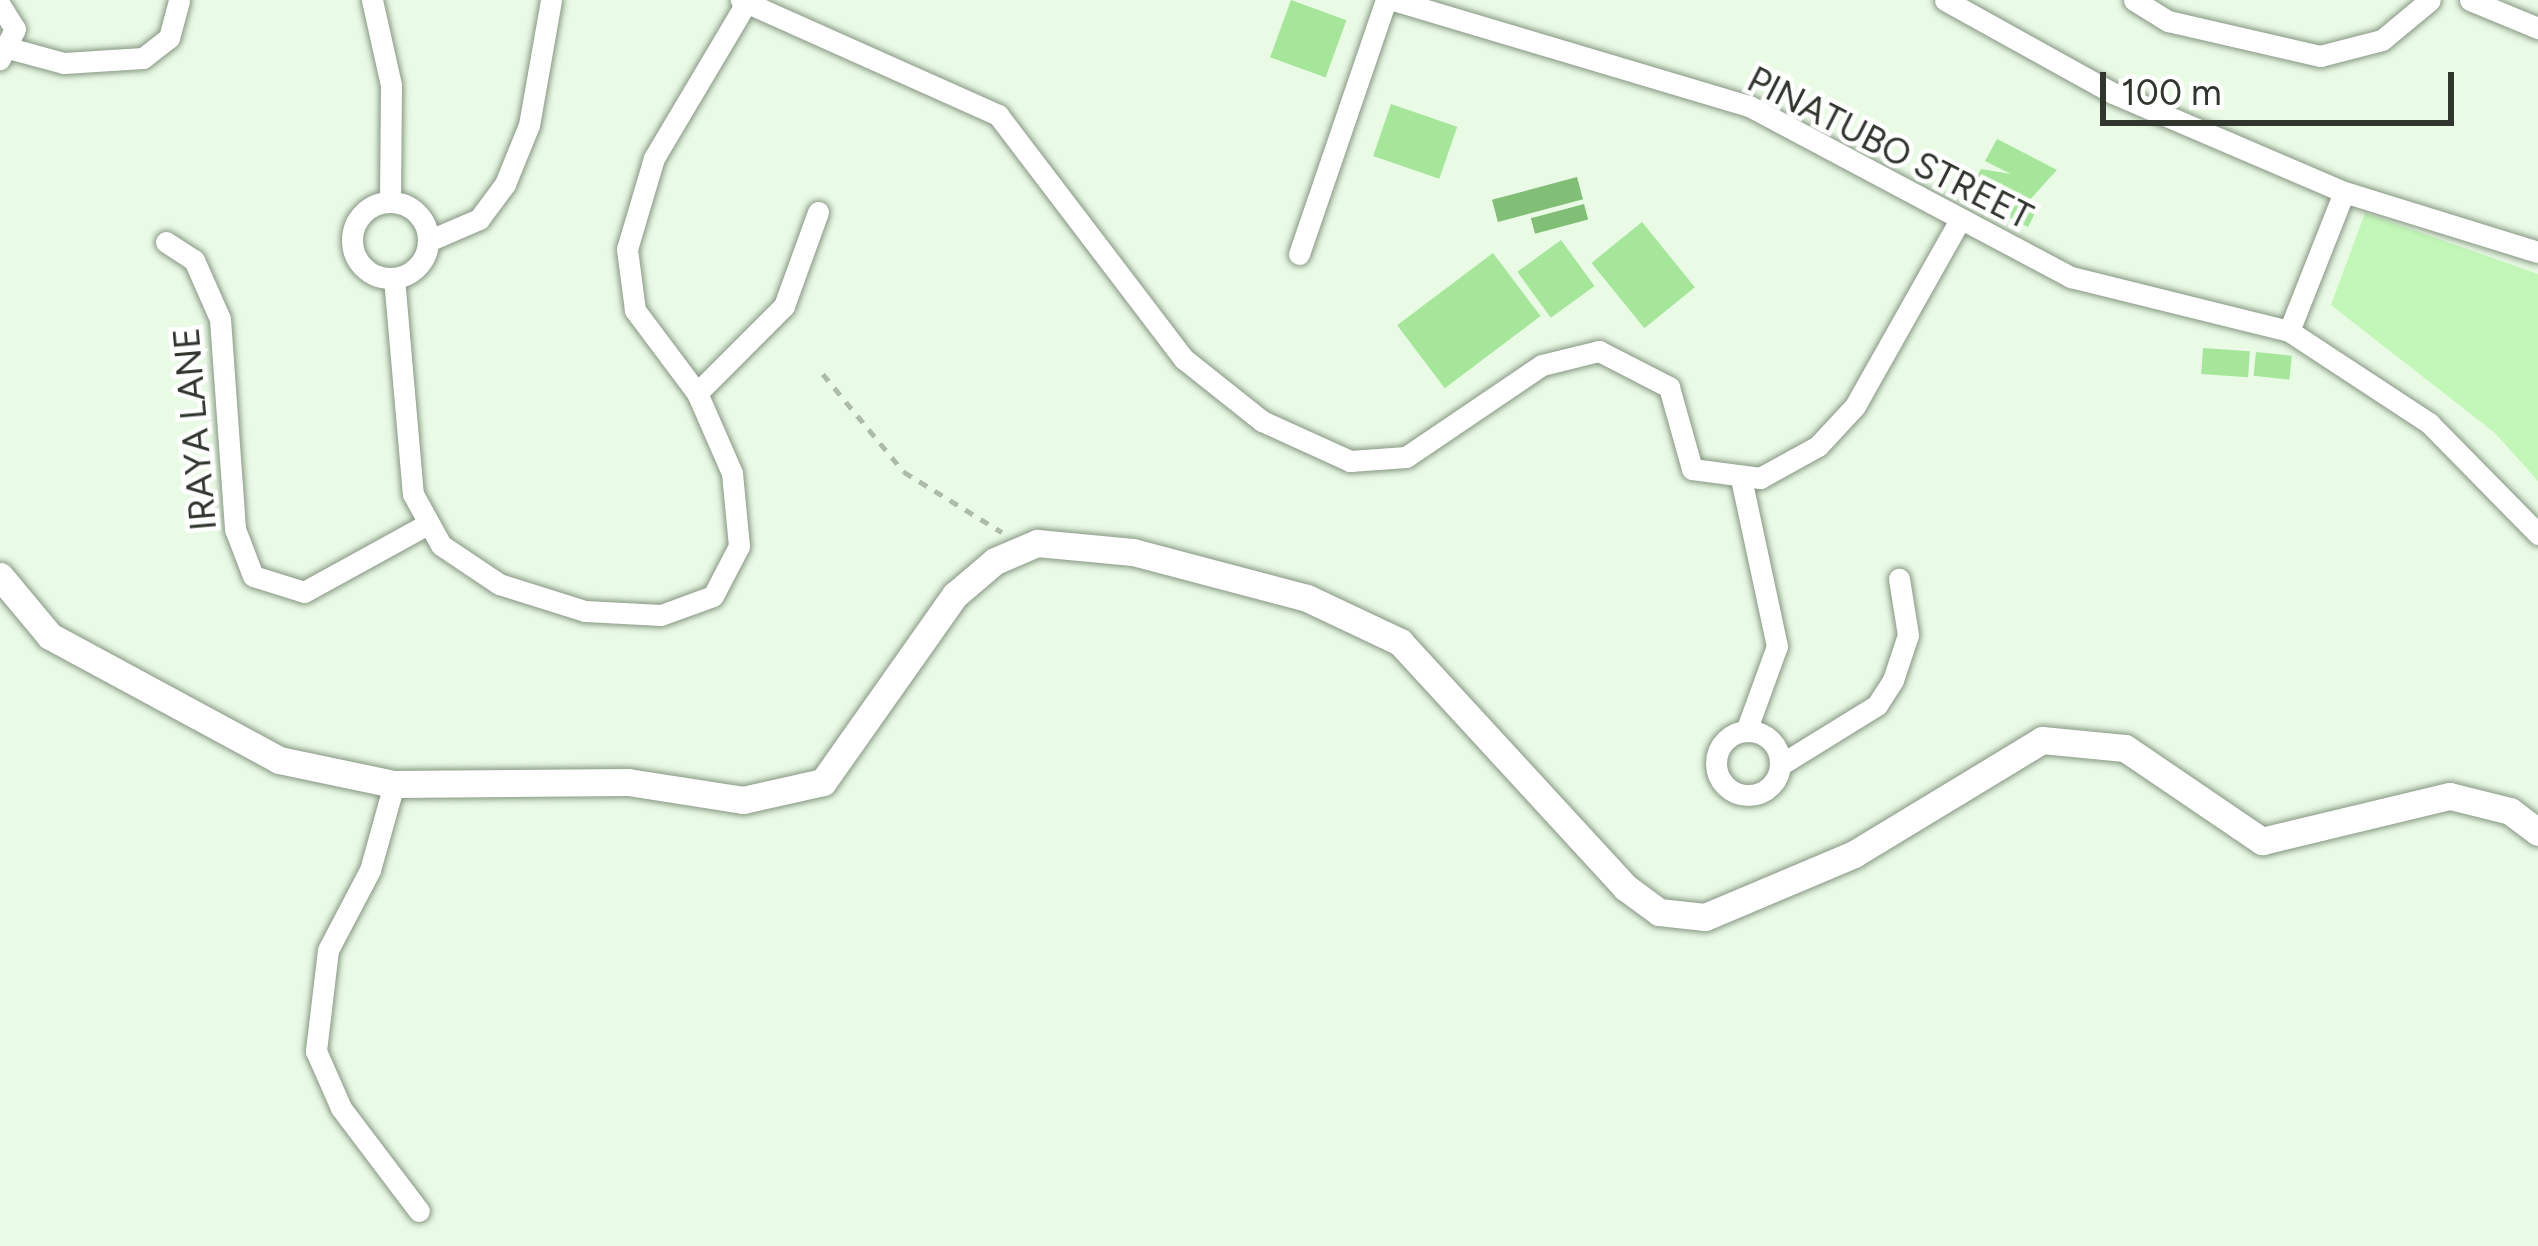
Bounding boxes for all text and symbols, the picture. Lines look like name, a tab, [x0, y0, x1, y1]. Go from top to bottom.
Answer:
scale bar	[2106, 48, 2460, 122]
street label: PINATUBO STREET	[1741, 58, 2039, 238]
text: 100 m	[2121, 71, 2222, 114]
street label: IRAYA LANE	[165, 326, 225, 532]

